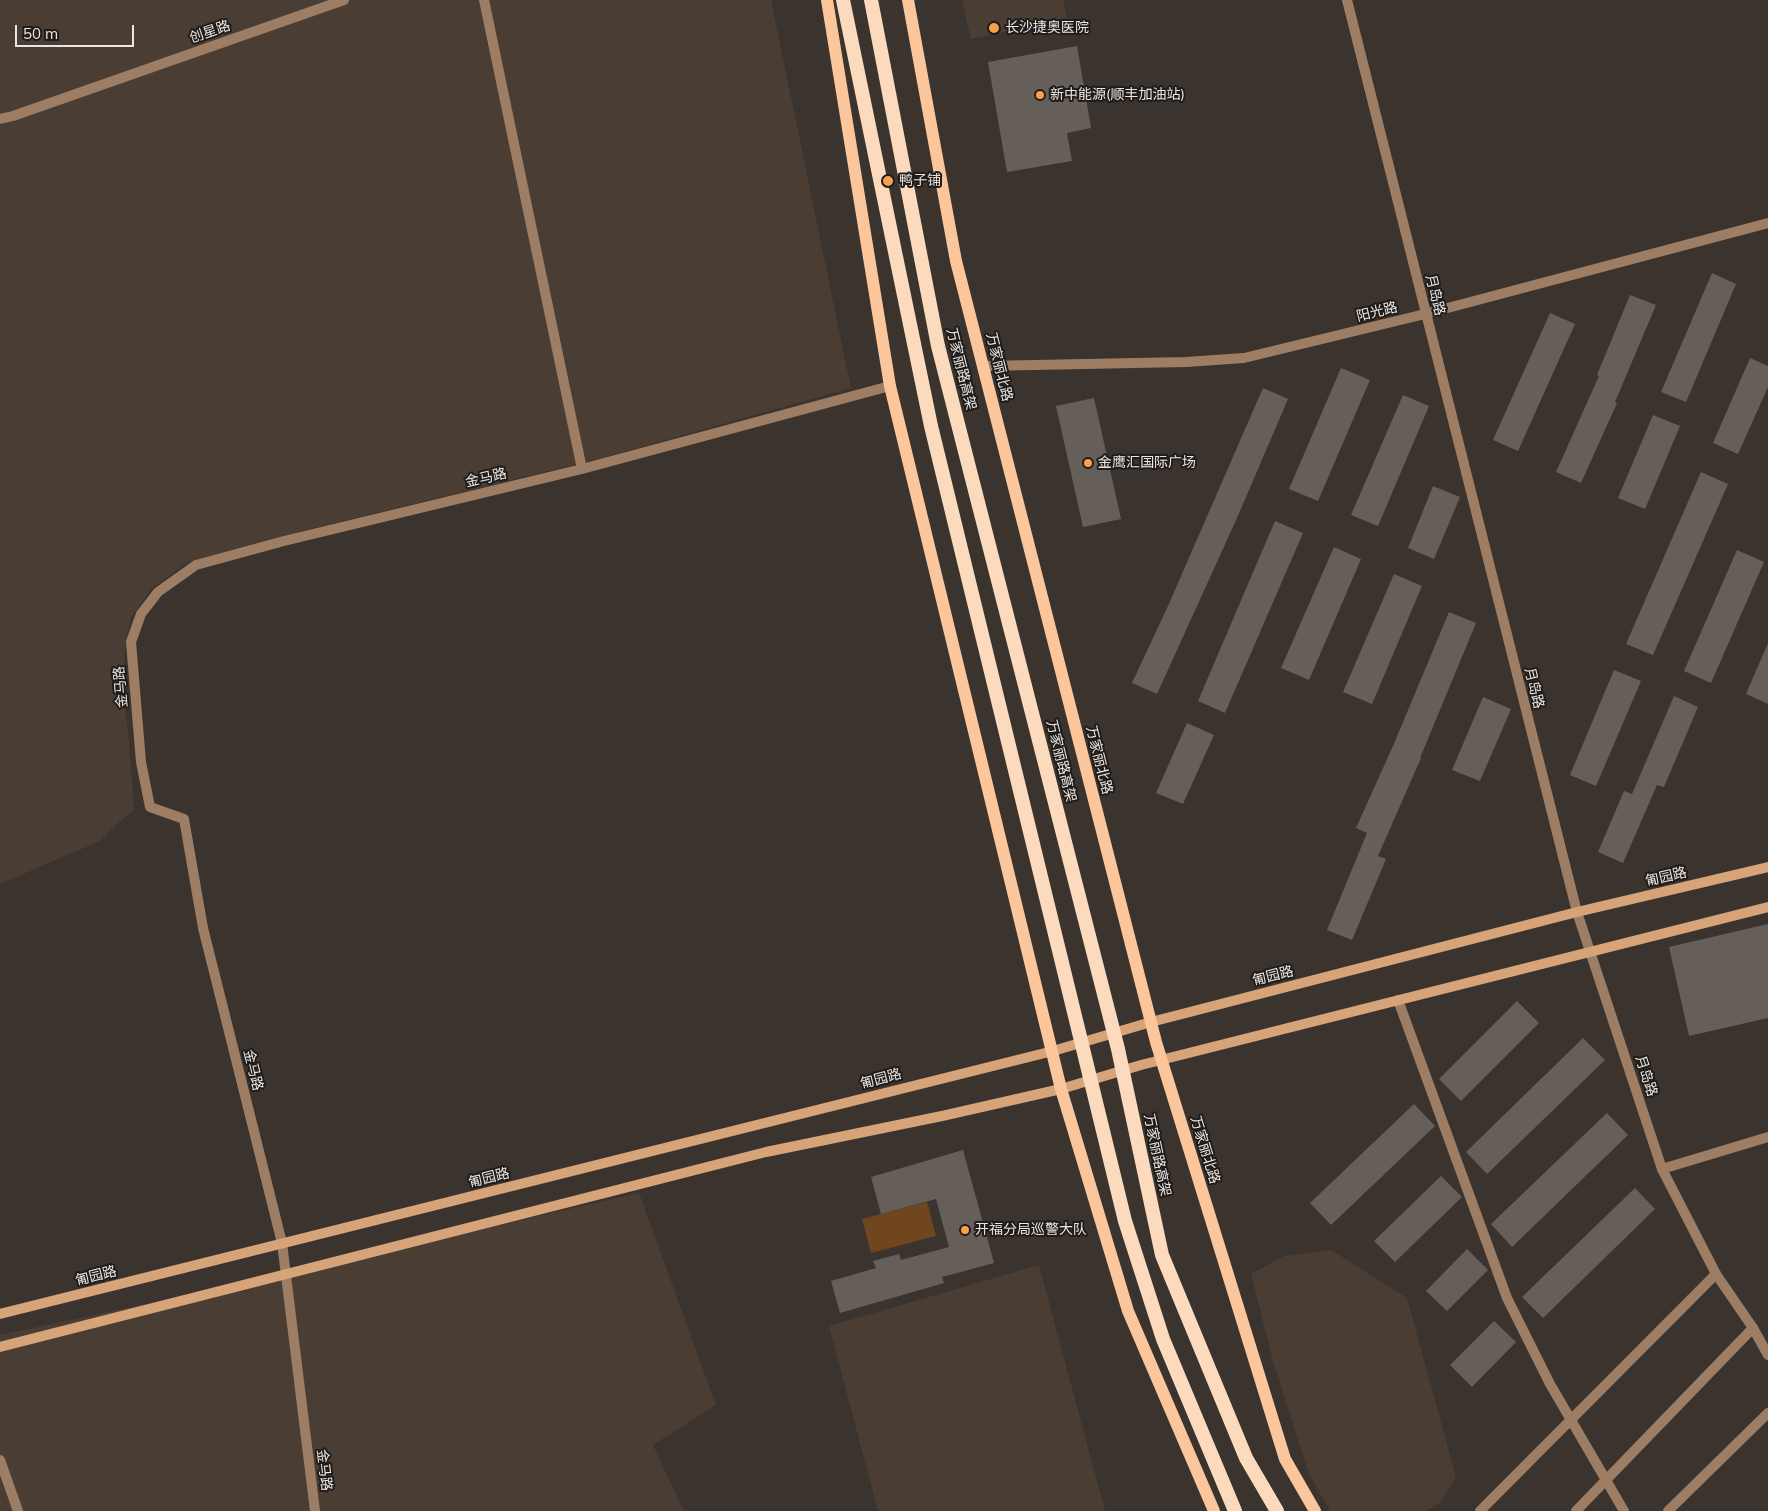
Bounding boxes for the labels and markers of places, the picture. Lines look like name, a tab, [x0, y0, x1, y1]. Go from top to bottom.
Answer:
place label: 长沙捷奥医院	[1005, 20, 1089, 36]
marker: 长沙捷奥医院	[987, 21, 1001, 35]
place label: 新中能源(顺丰加油站)	[1050, 87, 1185, 103]
marker: 新中能源(顺丰加油站)	[1034, 89, 1046, 101]
place label: 鸭子铺	[899, 173, 941, 189]
marker: 鸭子铺	[881, 174, 895, 188]
place label: 金鹰汇国际广场	[1098, 455, 1196, 471]
marker: 金鹰汇国际广场	[1082, 457, 1094, 469]
place label: 开福分局巡警大队	[975, 1222, 1087, 1238]
marker: 开福分局巡警大队	[959, 1224, 971, 1236]

